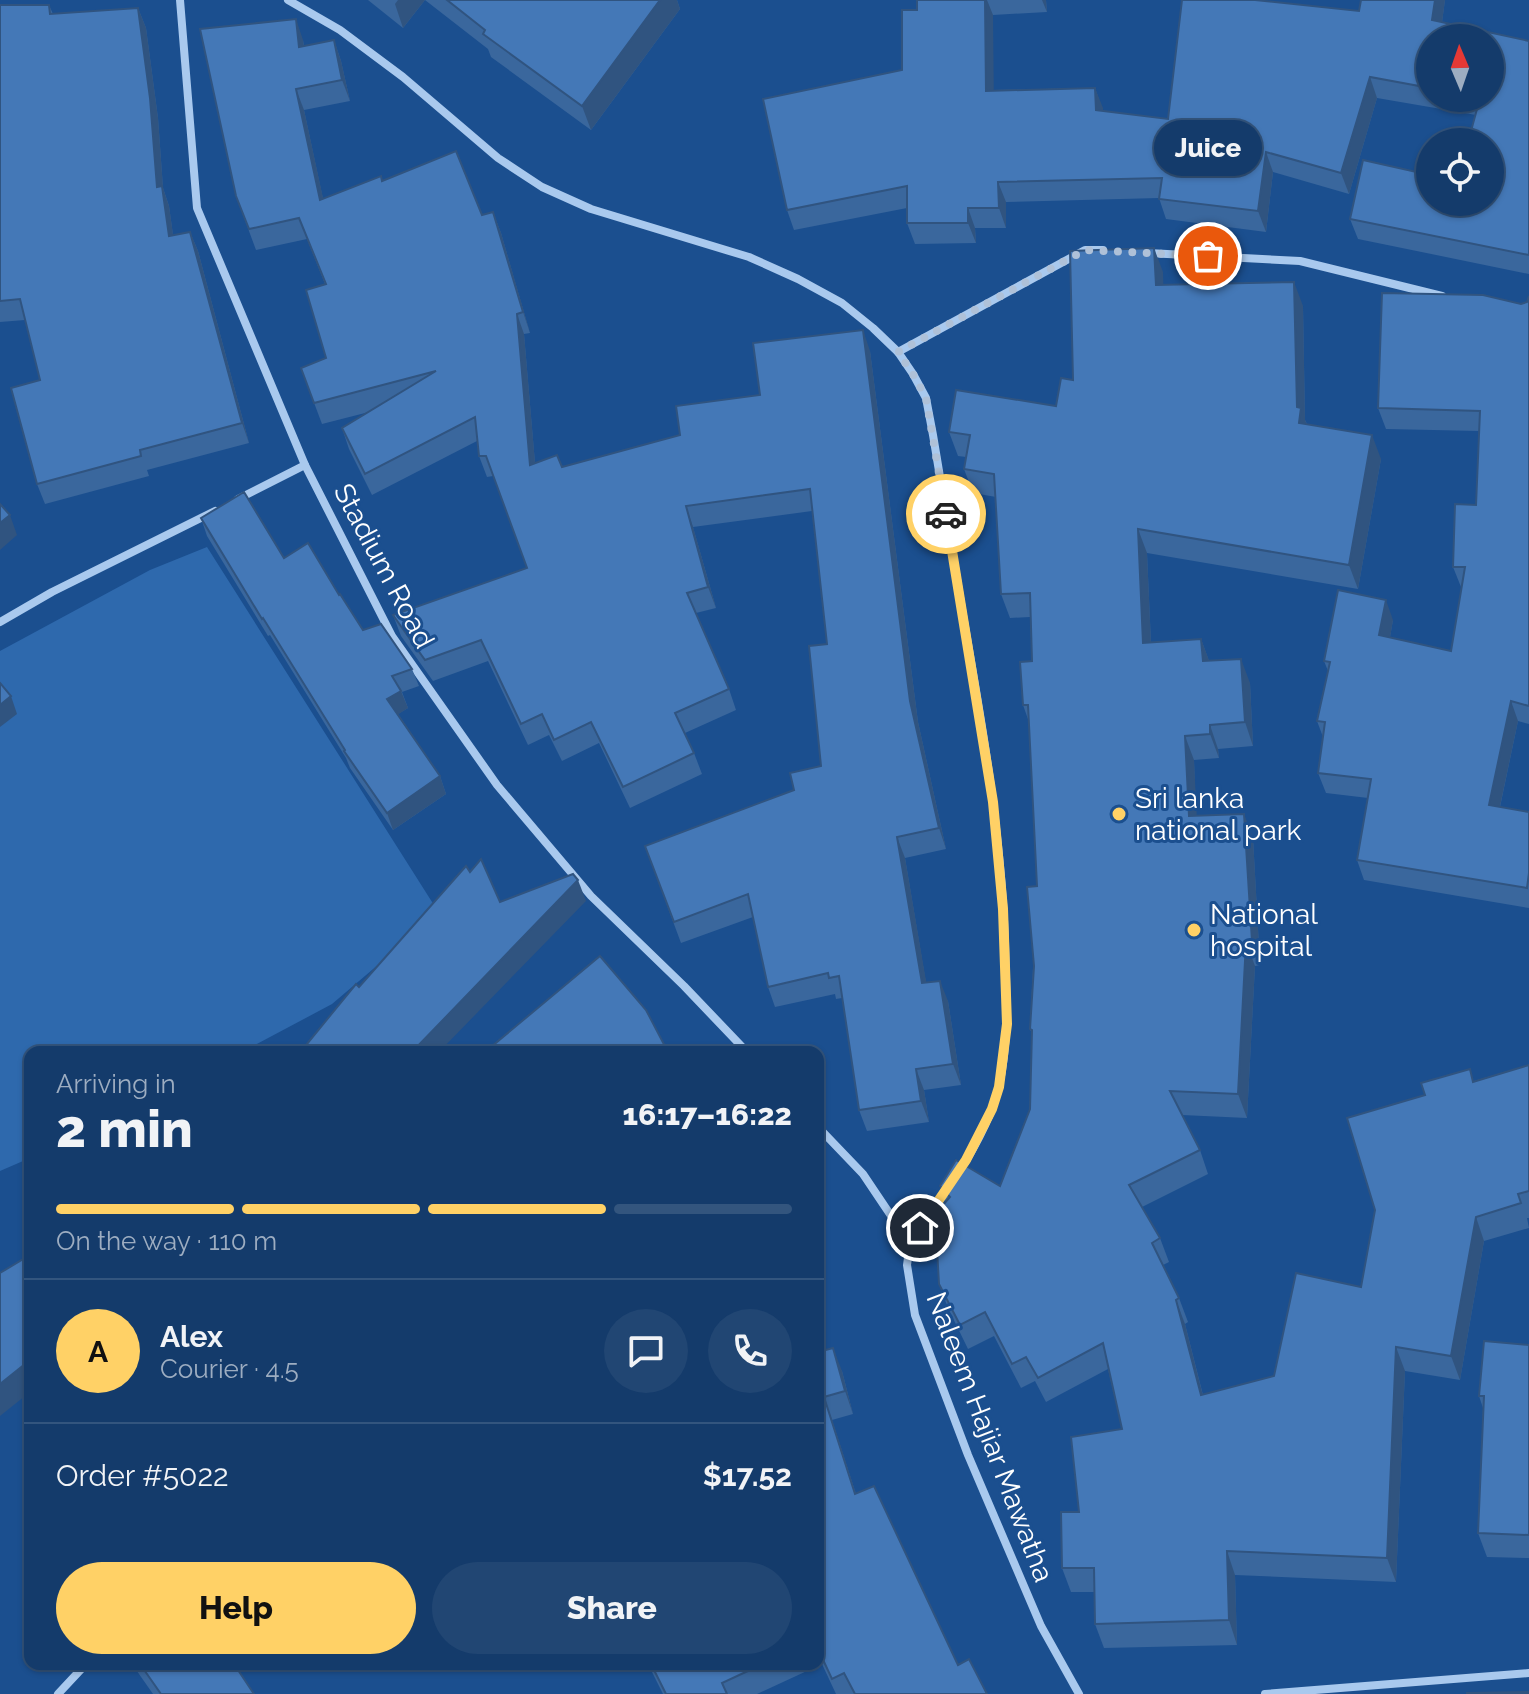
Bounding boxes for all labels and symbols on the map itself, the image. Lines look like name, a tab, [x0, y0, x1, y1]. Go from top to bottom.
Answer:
north arrow	[1416, 24, 1504, 112]
callout: Juice	[1154, 120, 1262, 176]
pin	[1174, 222, 1242, 290]
courier	[906, 474, 986, 554]
street label: Stadium Road	[327, 478, 441, 654]
place label: Sri lanka national park	[1135, 782, 1301, 847]
marker: Sri lanka national park	[1110, 805, 1128, 823]
place label: National hospital	[1210, 898, 1318, 963]
marker: National hospital	[1185, 921, 1203, 939]
pin	[886, 1194, 954, 1262]
street label: Naleem Hajiar Mawatha	[919, 1287, 1061, 1587]

